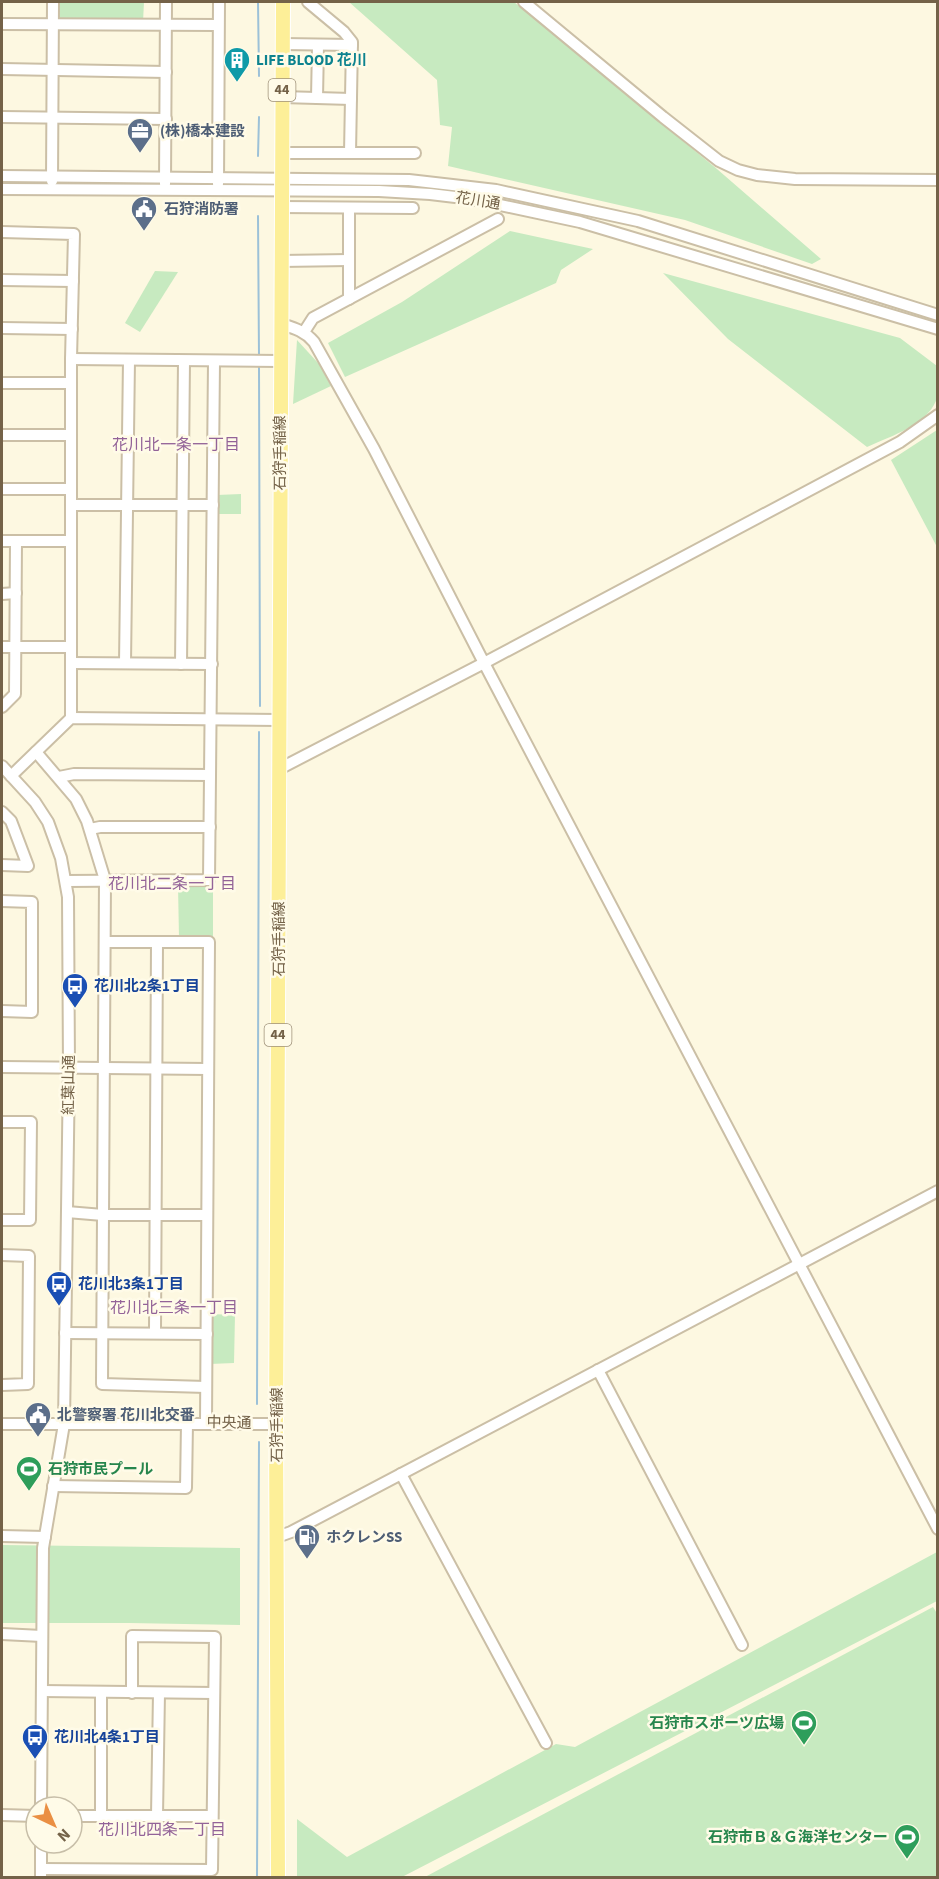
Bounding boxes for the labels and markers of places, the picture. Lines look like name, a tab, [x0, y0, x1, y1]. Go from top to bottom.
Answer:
building icon: LIFE BLOOD 花川	[222, 45, 252, 83]
place label: LIFE BLOOD 花川	[256, 50, 367, 71]
office icon: (株)橋本建設	[125, 116, 155, 154]
place label: (株)橋本建設	[160, 121, 245, 142]
public building icon: 石狩消防署	[129, 194, 159, 232]
place label: 石狩消防署	[164, 199, 239, 220]
bus stop icon: 花川北2条1丁目	[60, 971, 90, 1009]
place label: 花川北2条1丁目	[94, 976, 200, 997]
bus stop icon: 花川北3条1丁目	[44, 1269, 74, 1307]
place label: 花川北3条1丁目	[78, 1274, 184, 1295]
public building icon: 北警察署 花川北交番	[23, 1400, 53, 1438]
place label: 北警察署 花川北交番	[57, 1405, 195, 1426]
sports icon: 石狩市民プール	[14, 1454, 44, 1492]
place label: 石狩市民プール	[48, 1459, 153, 1480]
fuel station icon: ホクレンSS	[292, 1522, 322, 1560]
place label: ホクレンSS	[326, 1527, 402, 1548]
sports icon: 石狩市スポーツ広場	[789, 1708, 819, 1746]
place label: 石狩市スポーツ広場	[649, 1713, 784, 1734]
bus stop icon: 花川北4条1丁目	[20, 1722, 50, 1760]
place label: 花川北4条1丁目	[54, 1727, 160, 1748]
sports icon: 石狩市Ｂ＆Ｇ海洋センター	[892, 1822, 922, 1860]
place label: 石狩市Ｂ＆Ｇ海洋センター	[708, 1827, 888, 1848]

